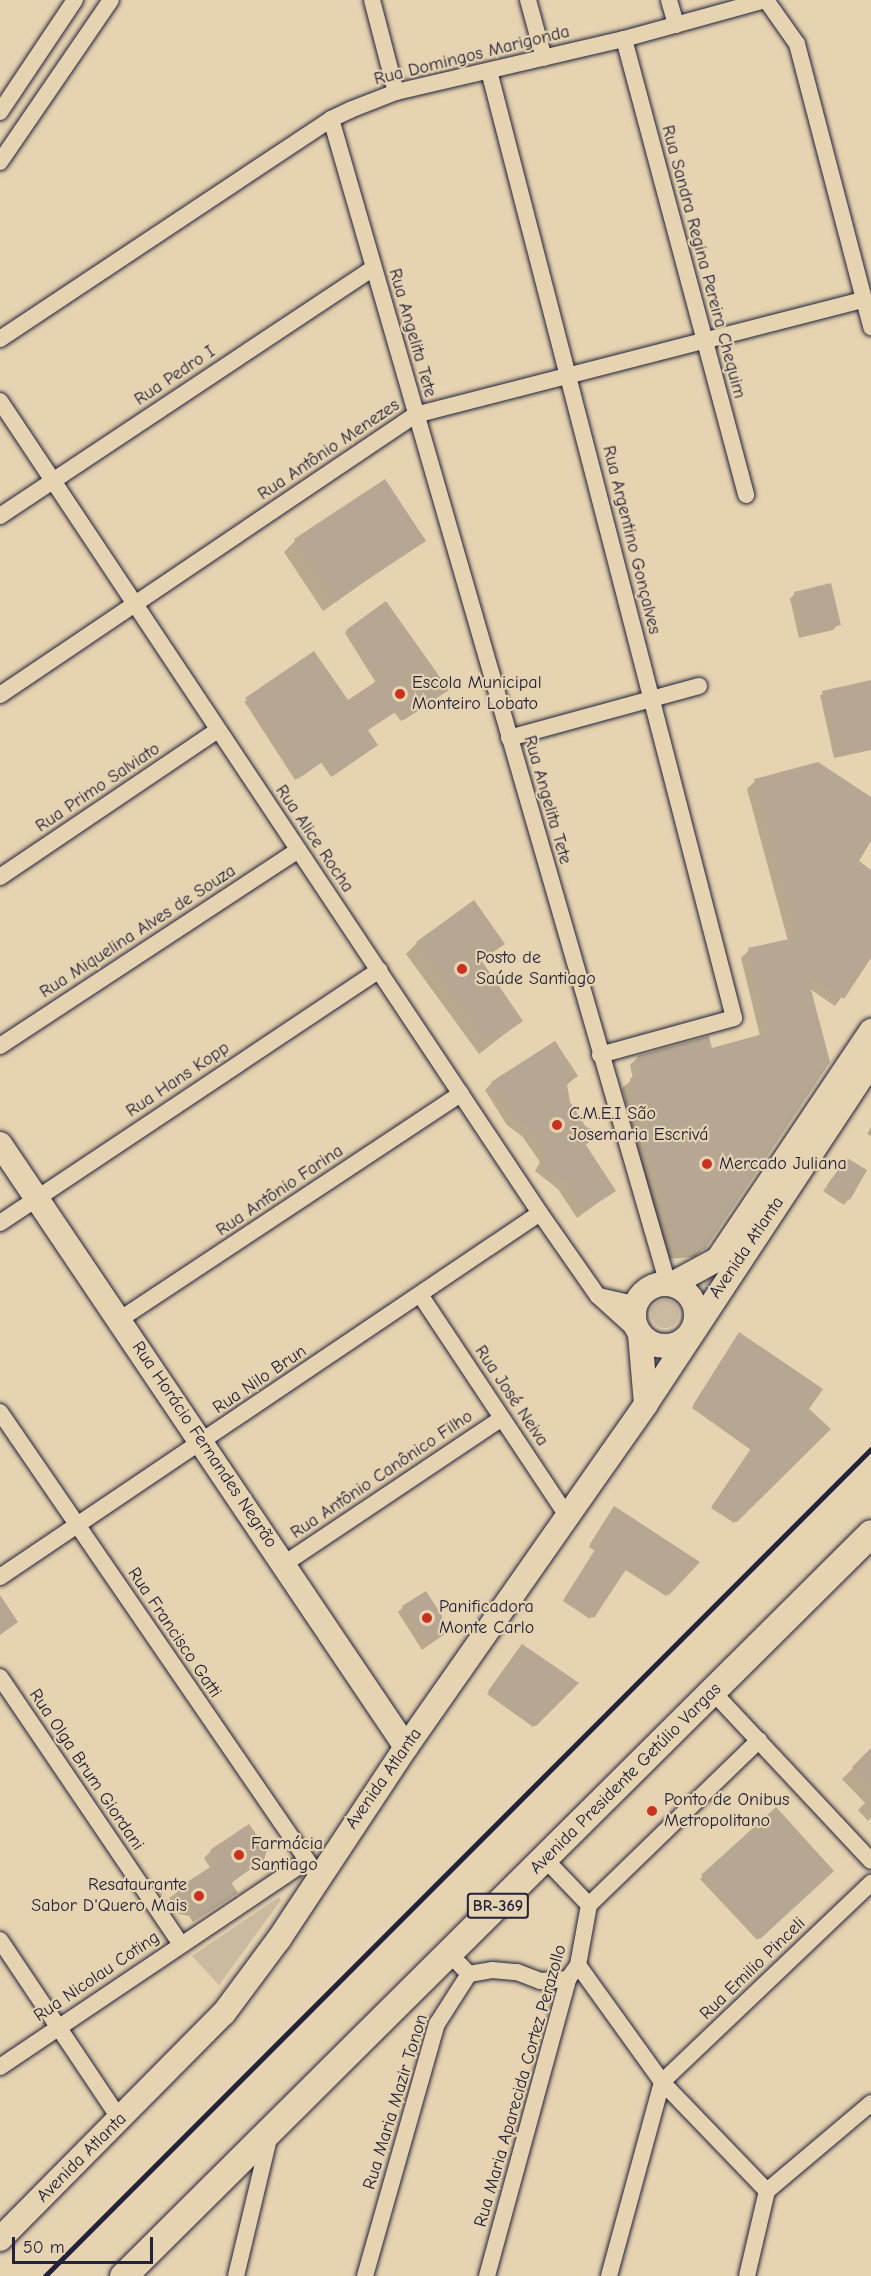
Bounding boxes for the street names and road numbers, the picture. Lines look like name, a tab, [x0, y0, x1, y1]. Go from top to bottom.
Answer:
street label: Rua Domingos Marigonda	[372, 21, 572, 91]
street label: Rua Sandra Regina Pereira Chequim	[656, 123, 750, 401]
street label: Rua Angelita Tete	[383, 266, 441, 400]
street label: Rua Pedro I	[131, 341, 219, 411]
street label: Rua Antônio Menezes	[254, 395, 404, 505]
street label: Rua Argentino Gonçalves	[597, 444, 665, 636]
street label: Rua Angelita Tete	[518, 733, 576, 867]
street label: Rua Primo Salviato	[32, 738, 164, 838]
street label: Rua Alice Rocha	[270, 781, 358, 897]
street label: Rua Miquelina Alves de Souza	[36, 861, 240, 1003]
street label: Rua Hans Kopp	[122, 1038, 234, 1122]
street label: Rua Antônio Farina	[212, 1141, 348, 1241]
street label: Avenida Atlanta	[705, 1193, 789, 1303]
street label: Rua Horácio Fernandes Negrão	[127, 1338, 281, 1552]
street label: Rua Nilo Brun	[209, 1341, 311, 1419]
street label: Rua José Neiva	[469, 1342, 553, 1450]
street label: Rua Antônio Canônico Filho	[287, 1406, 477, 1544]
street label: Rua Francisco Gatti	[122, 1564, 226, 1702]
street label: Avenida Presidente Getúlio Vargas	[526, 1679, 726, 1879]
street label: Rua Olga Brum Giordani	[24, 1685, 148, 1855]
street label: Avenida Atlanta	[341, 1724, 427, 1834]
road number: BR-369	[466, 1893, 530, 1919]
street label: Rua Emilio Pinceli	[696, 1913, 810, 2025]
street label: Rua Nicolau Coting	[30, 1927, 164, 2027]
street label: Rua Maria Aparecida Cortez Perazollo	[470, 1942, 572, 2230]
street label: Rua Maria Mazir Tonon	[359, 2012, 433, 2192]
street label: Avenida Atlanta	[33, 2109, 131, 2207]

